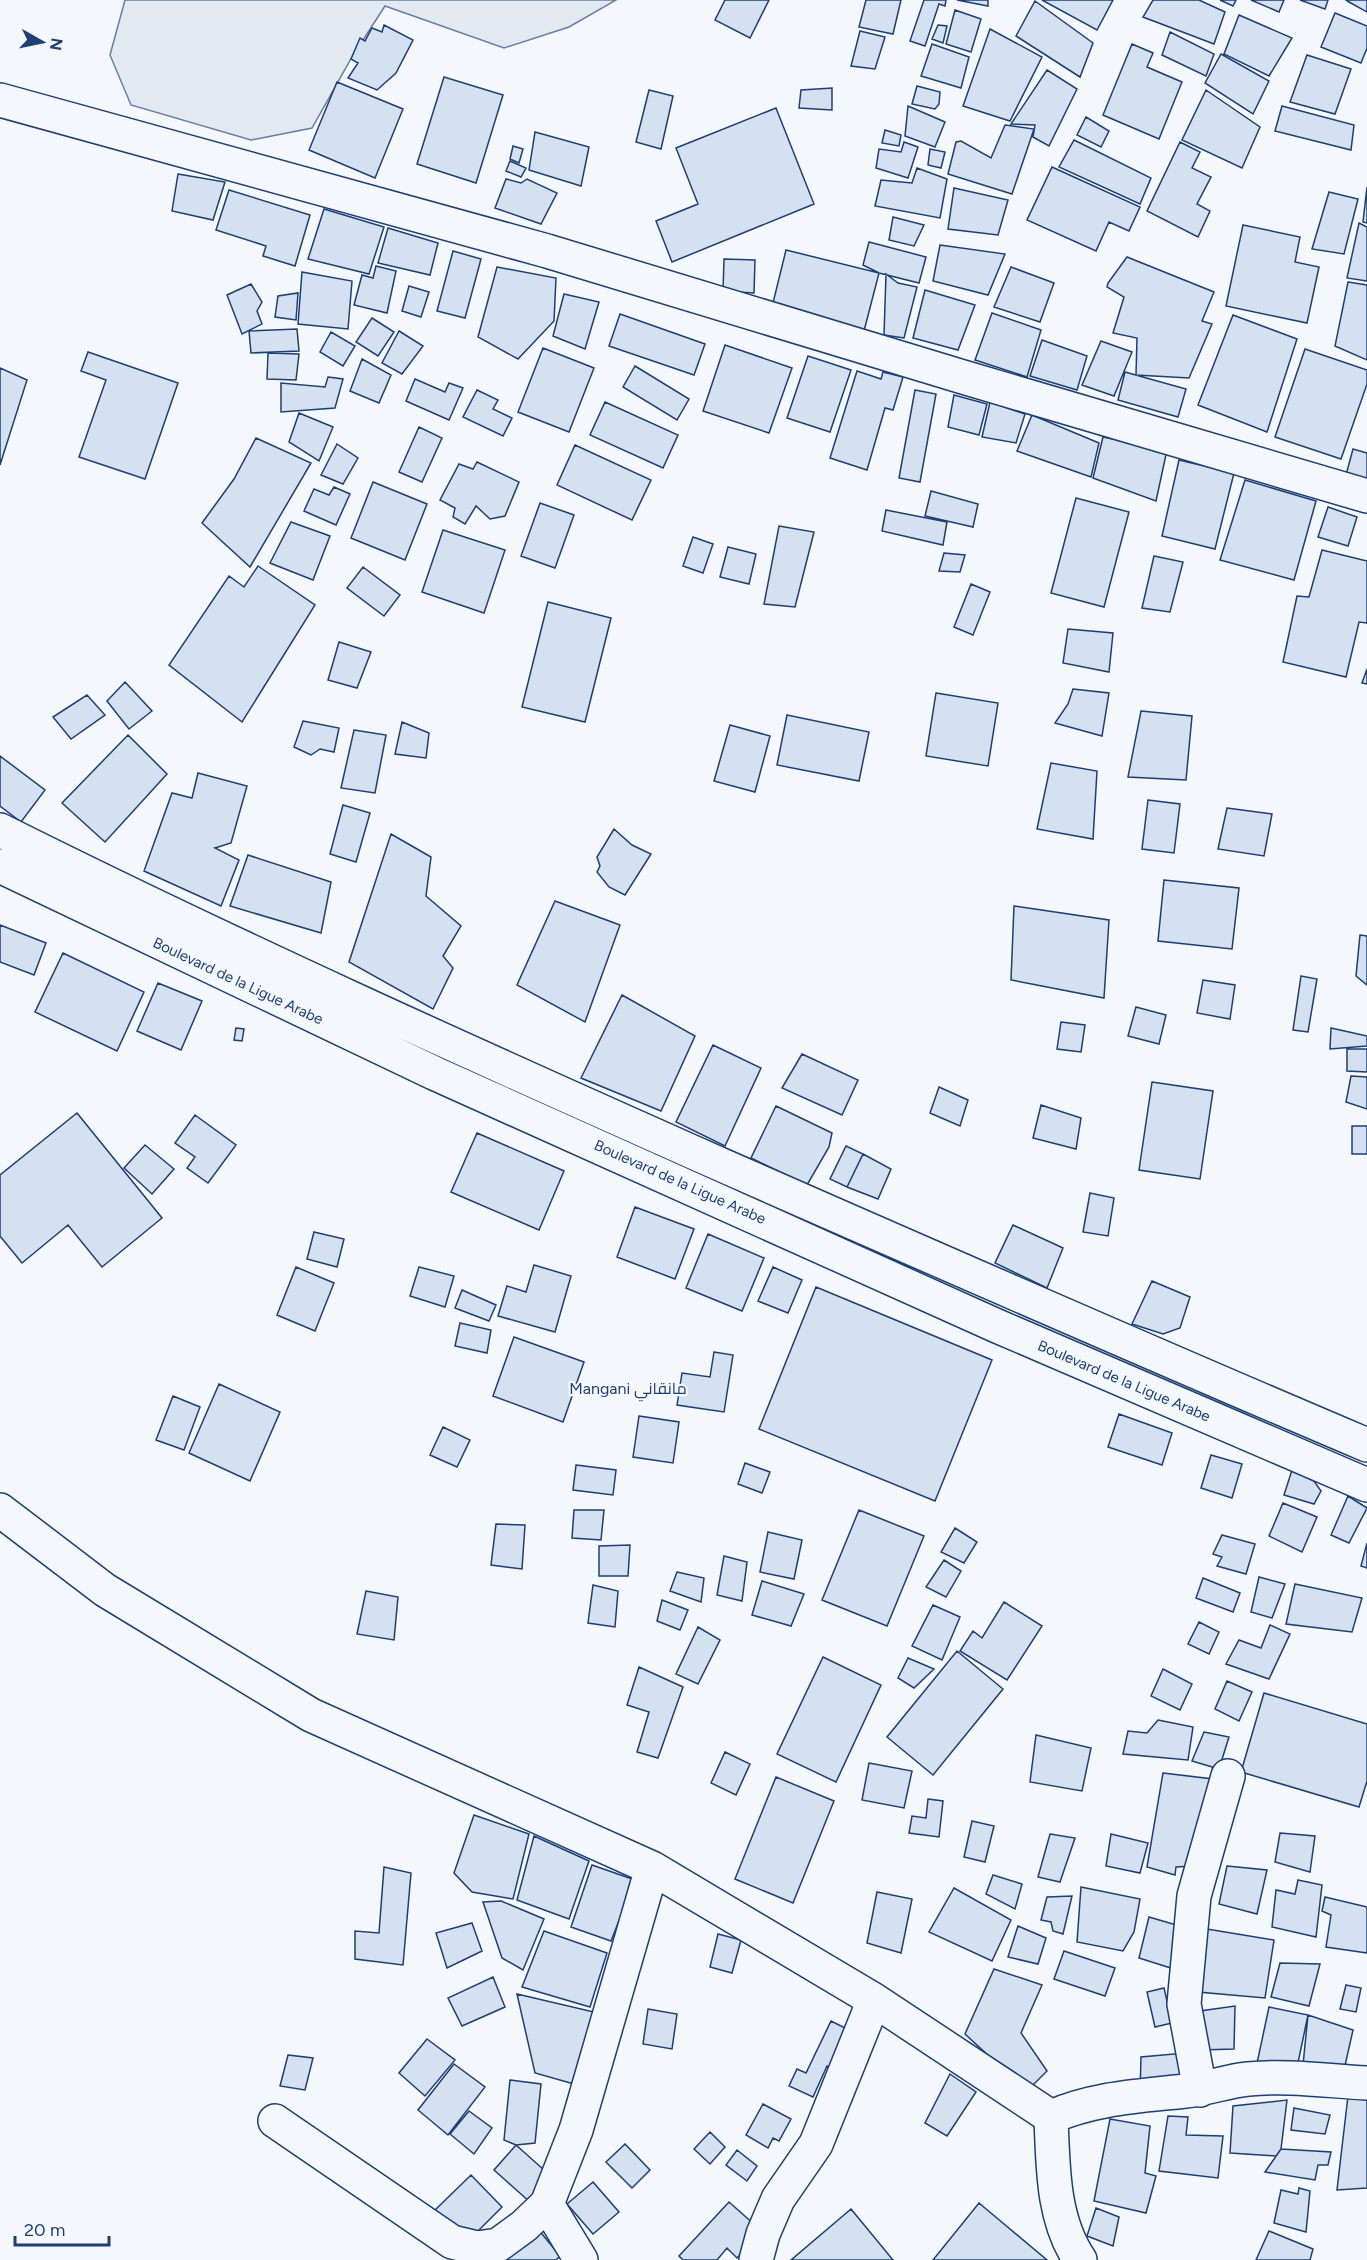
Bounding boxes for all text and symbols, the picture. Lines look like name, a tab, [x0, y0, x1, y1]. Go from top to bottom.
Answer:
north arrow	[12, 12, 72, 72]
text: N	[46, 37, 67, 52]
street label: Boulevard de la Ligue Arabe	[150, 934, 326, 1028]
street label: Boulevard de la Ligue Arabe	[591, 1136, 769, 1228]
street label: Boulevard de la Ligue Arabe	[1035, 1336, 1213, 1426]
district label: Mangani مانقاني	[569, 1379, 687, 1402]
scale bar	[15, 2209, 110, 2247]
text: 20 m	[24, 2219, 65, 2241]

